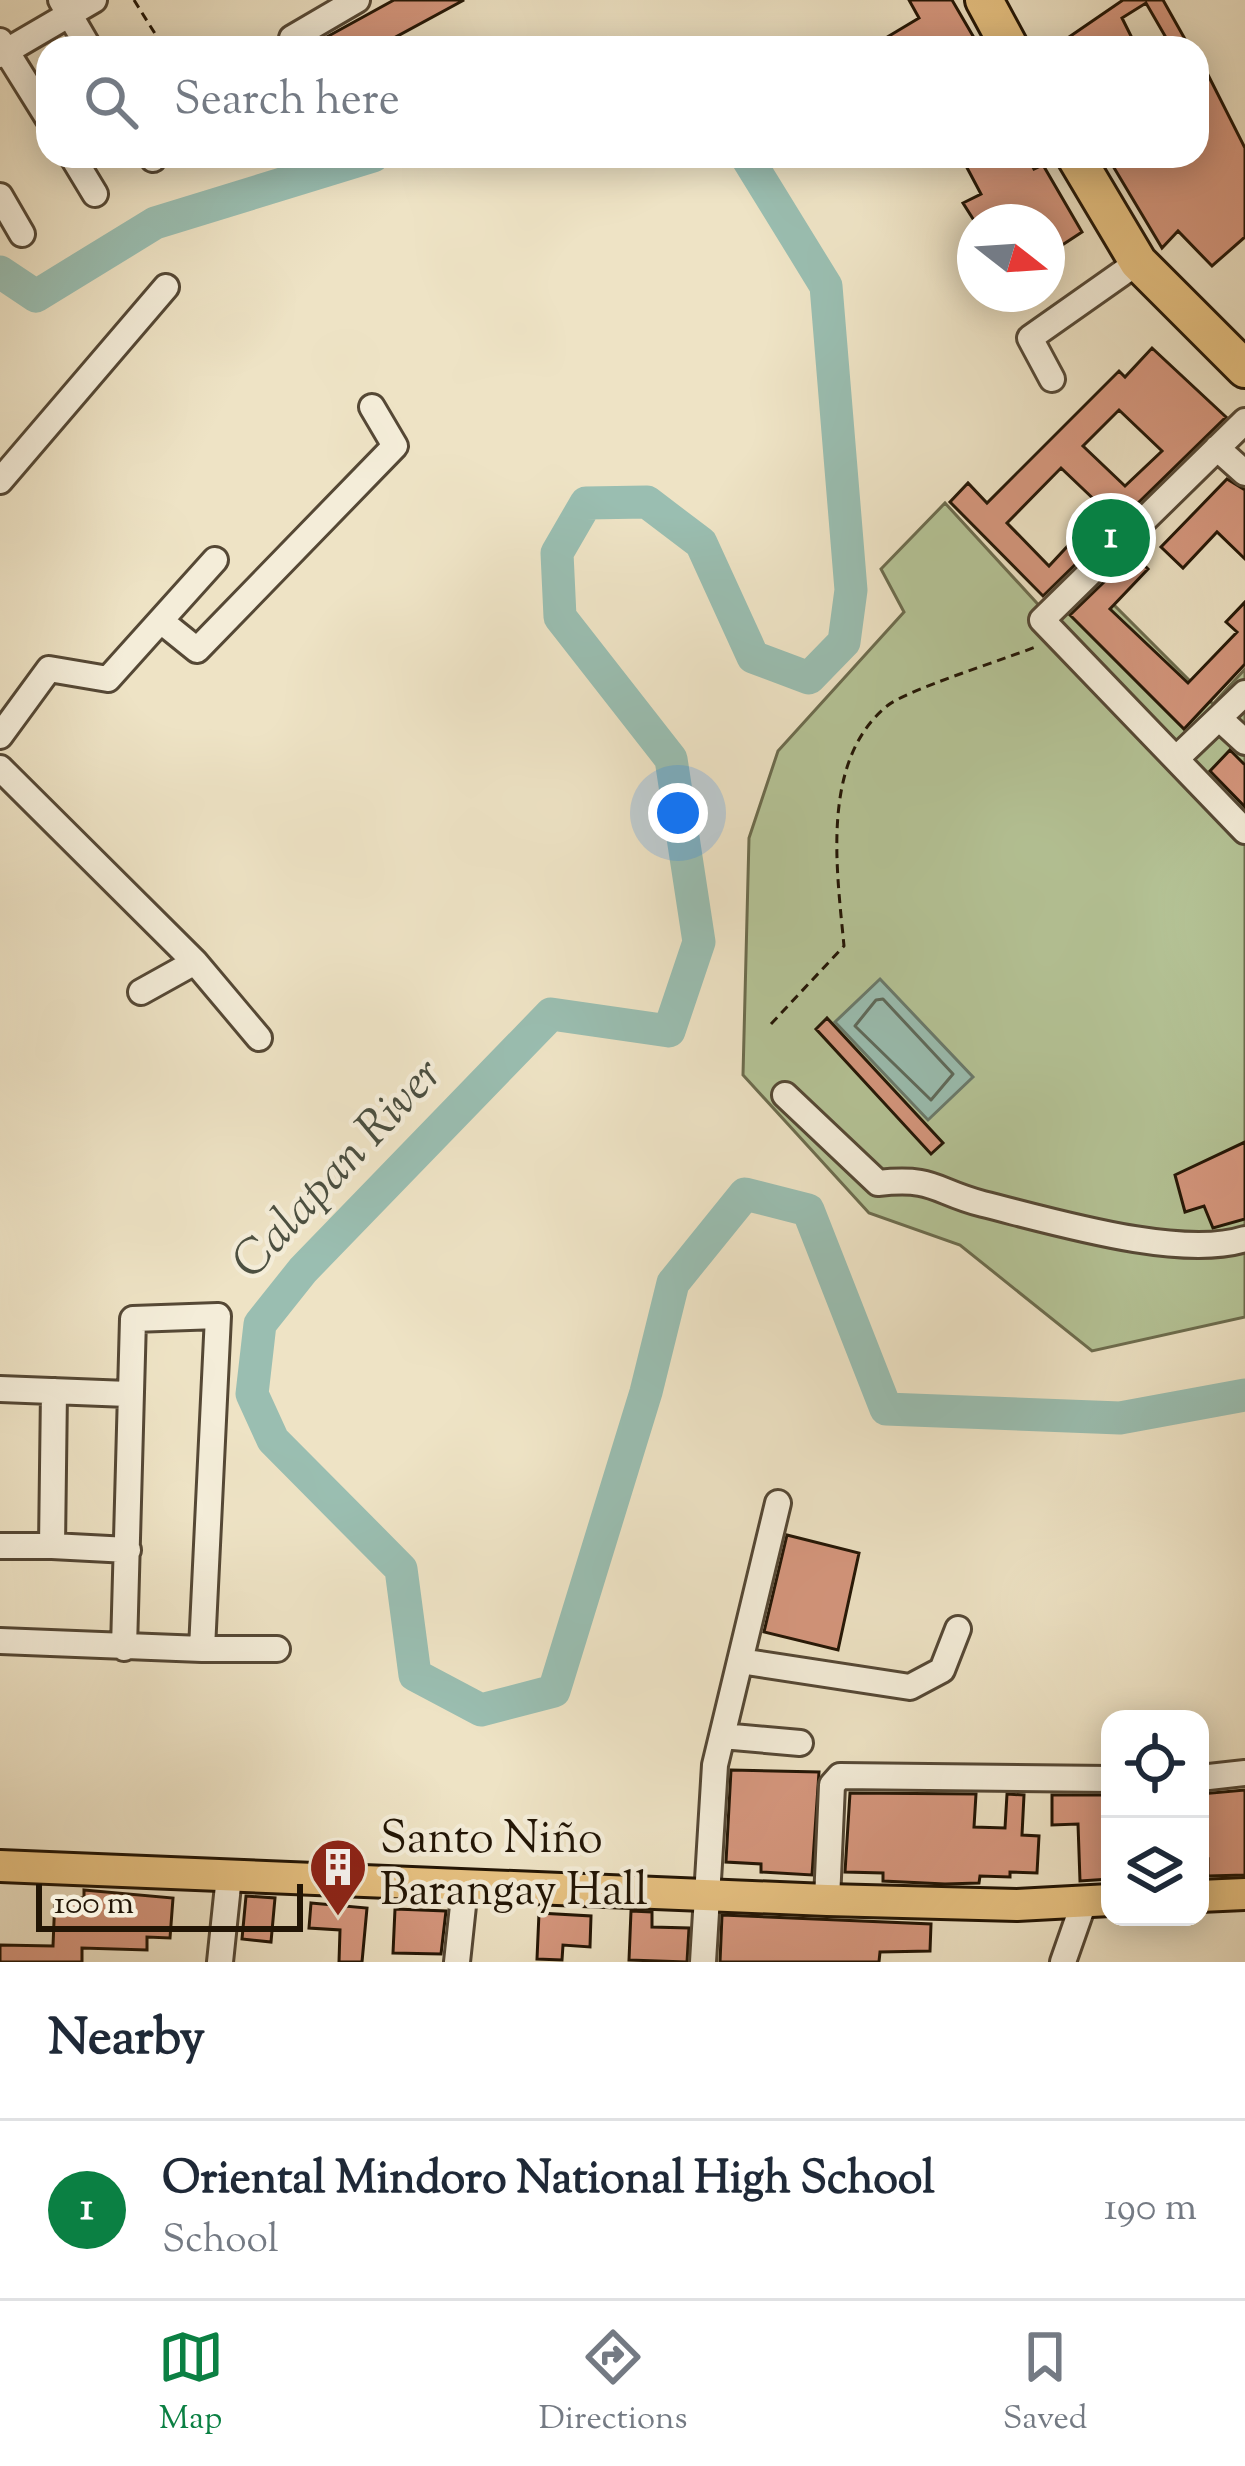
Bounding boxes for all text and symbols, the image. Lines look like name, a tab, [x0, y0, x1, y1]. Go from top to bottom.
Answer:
search box	[36, 36, 1209, 168]
icon: search	[78, 69, 144, 135]
text: Search here	[174, 70, 400, 135]
north arrow	[957, 204, 1065, 312]
pin: 1	[1072, 493, 1150, 583]
your location	[648, 783, 708, 843]
water label: Calapan River	[218, 1044, 460, 1296]
map controls	[1101, 1710, 1209, 1926]
button: locate	[1101, 1710, 1209, 1818]
place label: Santo Niño Barangay Hall	[380, 1809, 648, 1926]
button: layers	[1101, 1818, 1209, 1926]
building icon: Santo Niño Barangay Hall	[307, 1836, 369, 1918]
scale bar	[36, 1878, 303, 1931]
text: 100 m	[54, 1881, 134, 1929]
text: Nearby	[48, 2004, 205, 2077]
text: Oriental Mindoro National High School	[162, 2149, 935, 2214]
text: 1	[80, 2182, 94, 2238]
text: 190 m	[1104, 2182, 1197, 2238]
text: School	[162, 2214, 279, 2270]
tab: Map	[158, 2324, 224, 2444]
tab: Directions	[539, 2324, 688, 2444]
tab: Saved	[1003, 2324, 1087, 2444]

